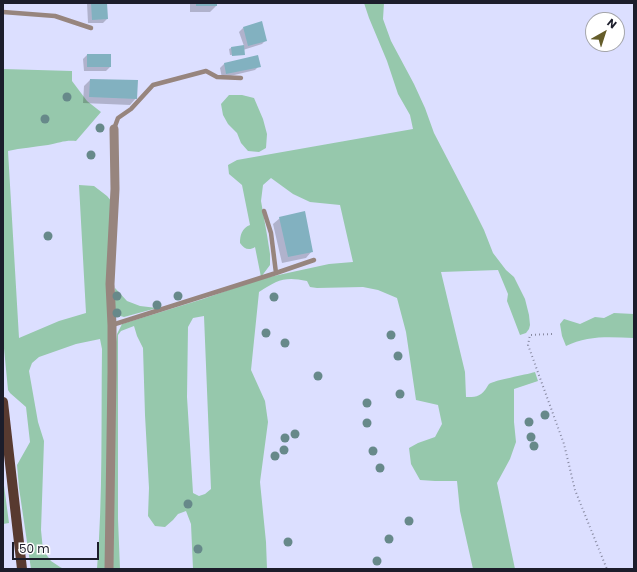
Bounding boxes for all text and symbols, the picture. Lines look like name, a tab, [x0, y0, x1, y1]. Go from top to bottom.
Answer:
north arrow	[585, 12, 625, 52]
text: N	[604, 15, 620, 32]
scale bar	[14, 534, 101, 560]
text: 50 m	[19, 540, 50, 557]

